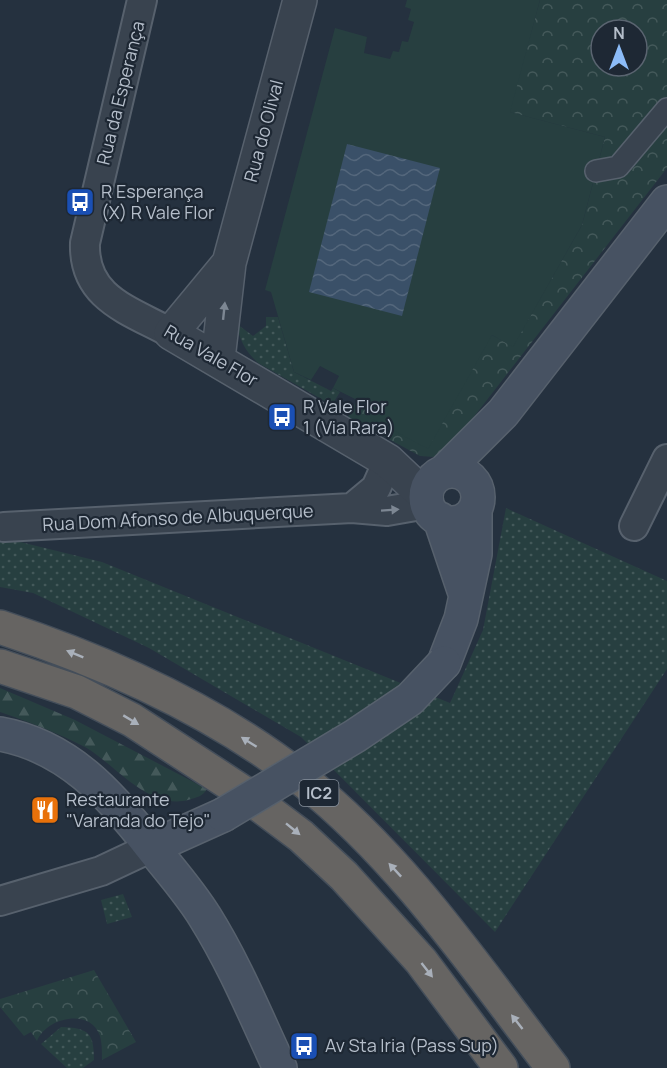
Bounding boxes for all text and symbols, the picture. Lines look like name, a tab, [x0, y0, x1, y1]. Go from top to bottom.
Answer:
street label: Rua da Esperança	[91, 18, 150, 167]
north arrow	[589, 18, 649, 78]
text: N	[613, 22, 625, 44]
street label: Rua do Olival	[238, 77, 288, 184]
place label: R Esperança (X) R Vale Flor	[101, 179, 215, 224]
bus stop icon: R Esperança (X) R Vale Flor	[64, 186, 96, 218]
one-way arrow	[219, 301, 228, 320]
street label: Rua Vale Flor	[160, 319, 263, 392]
place label: R Vale Flor 1 (Via Rara)	[303, 394, 394, 439]
bus stop icon: R Vale Flor 1 (Via Rara)	[266, 401, 298, 433]
street label: Rua Dom Afonso de Albuquerque	[42, 498, 314, 536]
one-way arrow	[380, 505, 399, 514]
one-way arrow	[66, 649, 84, 658]
one-way arrow	[123, 714, 139, 725]
one-way arrow	[241, 736, 257, 747]
road number: IC2	[300, 780, 338, 806]
place label: Restaurante "Varanda do Tejo"	[66, 787, 211, 832]
restaurant icon: Restaurante "Varanda do Tejo"	[29, 794, 61, 826]
one-way arrow	[285, 823, 300, 835]
one-way arrow	[388, 862, 402, 877]
one-way arrow	[421, 962, 433, 977]
one-way arrow	[512, 1014, 524, 1029]
bus stop icon: Av Sta Iria (Pass Sup)	[288, 1030, 320, 1062]
place label: Av Sta Iria (Pass Sup)	[325, 1033, 499, 1057]

